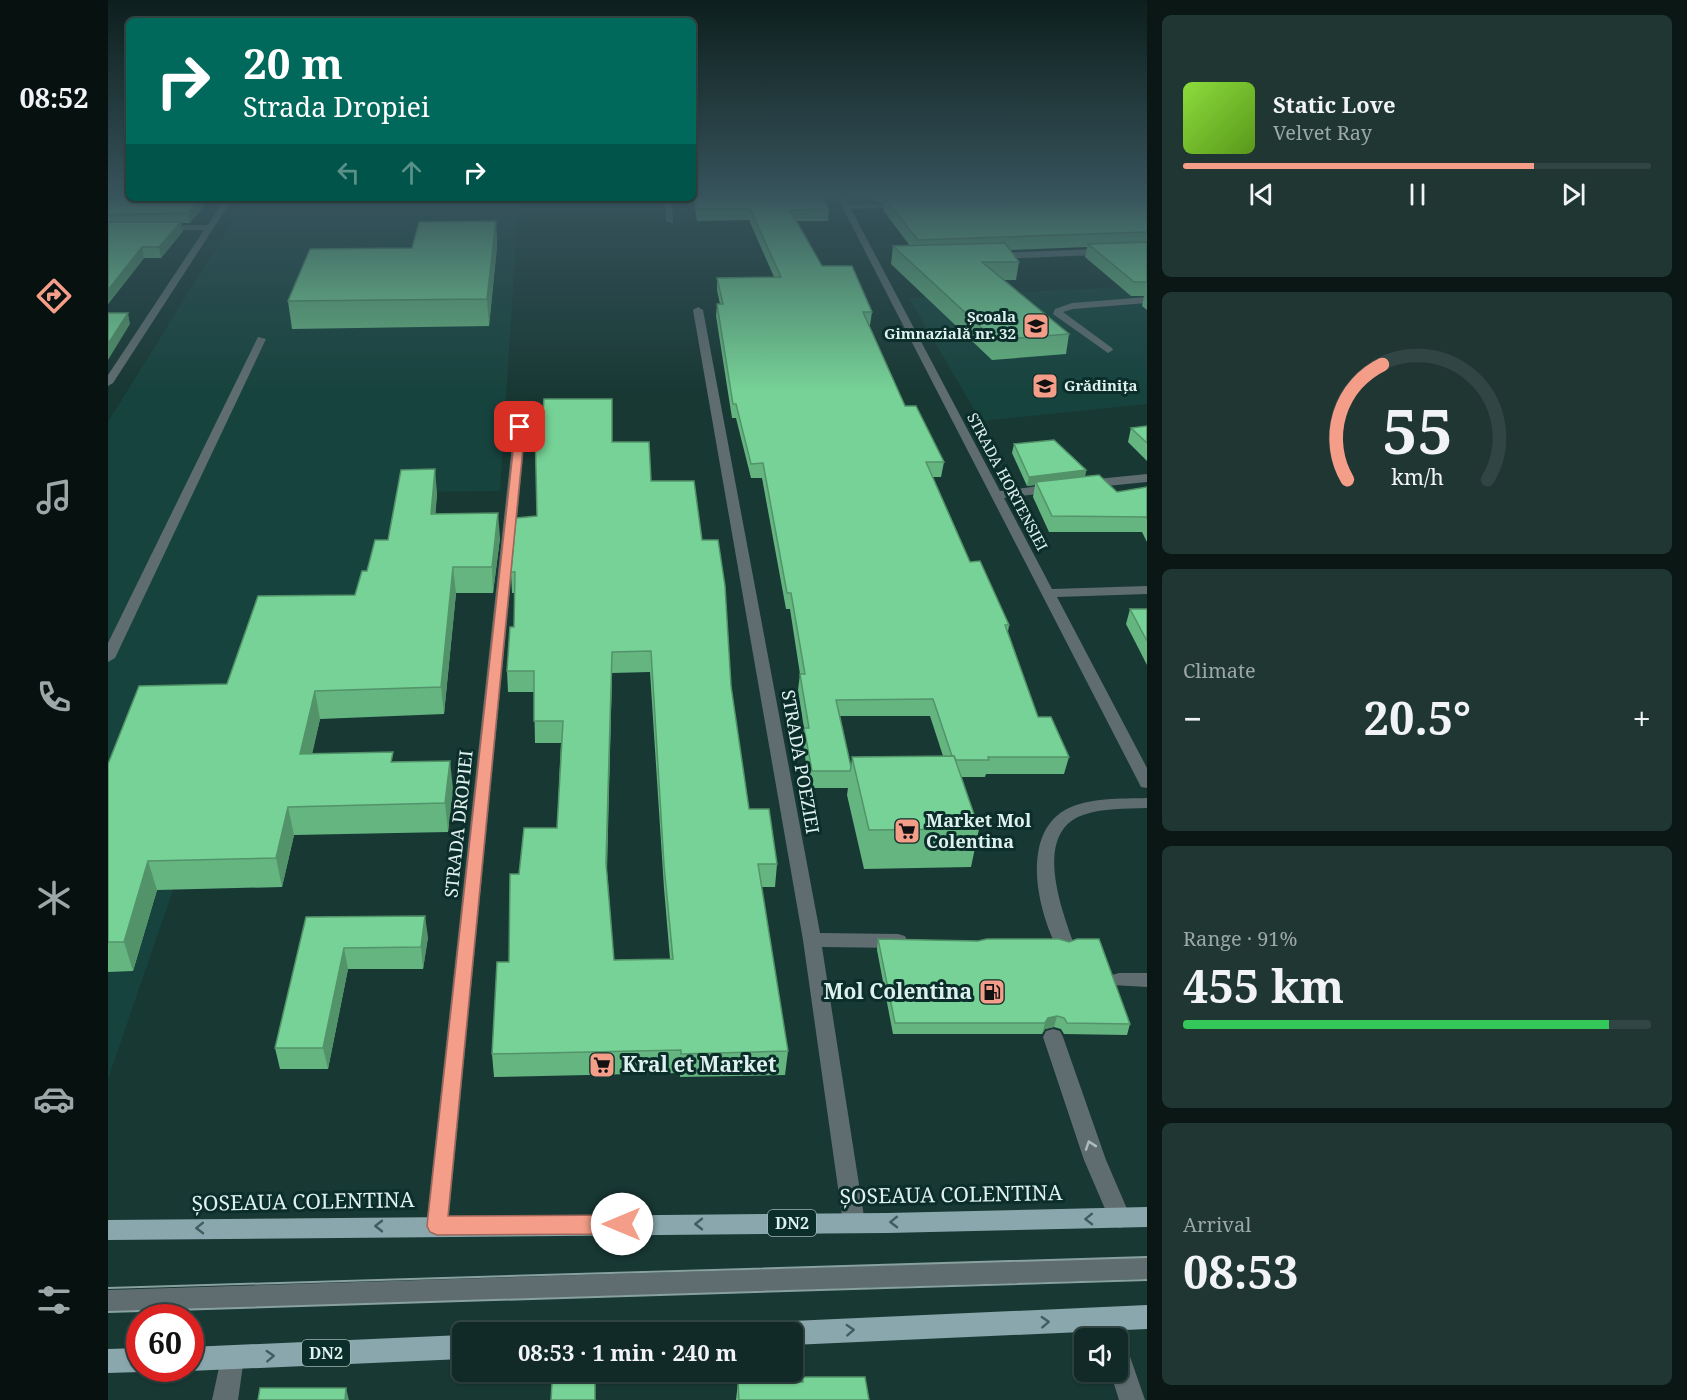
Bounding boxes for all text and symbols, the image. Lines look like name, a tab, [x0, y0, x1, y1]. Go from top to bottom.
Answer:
text: 20 m	[243, 34, 343, 91]
icon: right	[144, 42, 222, 120]
text: 08:52	[19, 79, 89, 116]
text: Strada Dropiei	[243, 88, 430, 125]
text: Static Love	[1273, 89, 1396, 119]
text: Velvet Ray	[1273, 119, 1372, 146]
icon: left	[332, 156, 365, 189]
icon: ahead	[395, 156, 428, 189]
icon: right	[458, 156, 491, 189]
icon: previous	[1245, 178, 1278, 211]
icon: pause	[1401, 178, 1434, 211]
icon: next	[1557, 178, 1590, 211]
icon: directions	[33, 275, 75, 317]
place label: Școala Gimnazială nr. 32	[884, 306, 1016, 343]
school or university icon: Școala Gimnazială nr. 32	[1021, 311, 1051, 341]
school or university icon: Grădinița	[1030, 371, 1060, 401]
place label: Grădinița	[1064, 375, 1137, 395]
text: 55	[1382, 387, 1452, 472]
pin	[494, 401, 545, 452]
street label: STRADA HORTENSIEI	[963, 409, 1053, 554]
icon: arrive	[503, 410, 536, 443]
text: km/h	[1391, 462, 1444, 491]
icon: music	[33, 476, 75, 518]
text: Climate	[1183, 657, 1256, 684]
icon: phone	[33, 676, 75, 718]
text: 20.5°	[1364, 687, 1471, 748]
street label: STRADA POEZIEI	[777, 688, 825, 836]
text: −	[1183, 696, 1202, 741]
text: +	[1633, 696, 1651, 741]
street label: STRADA DROPIEI	[438, 749, 478, 899]
place label: Market Mol Colentina	[926, 808, 1032, 853]
supermarket icon: Market Mol Colentina	[892, 816, 922, 846]
icon: climate	[33, 877, 75, 919]
text: Range · 91%	[1183, 925, 1297, 952]
text: 455 km	[1183, 955, 1344, 1016]
place label: Mol Colentina	[823, 977, 972, 1005]
fuel station icon: Mol Colentina	[977, 977, 1007, 1007]
supermarket icon: Kral et Market	[587, 1050, 617, 1080]
place label: Kral et Market	[622, 1050, 777, 1078]
icon: car	[33, 1078, 75, 1120]
one-way arrow	[1084, 1140, 1097, 1151]
street label: ȘOSEAUA COLENTINA	[839, 1178, 1063, 1210]
street label: ȘOSEAUA COLENTINA	[191, 1185, 415, 1217]
position arrow	[590, 1192, 654, 1256]
road number: DN2	[768, 1210, 816, 1236]
text: Arrival	[1183, 1211, 1251, 1238]
one-way arrow	[1084, 1213, 1093, 1225]
one-way arrow	[889, 1216, 898, 1228]
one-way arrow	[694, 1218, 703, 1230]
one-way arrow	[374, 1220, 383, 1232]
one-way arrow	[195, 1222, 204, 1234]
text: 08:53	[1183, 1241, 1298, 1302]
icon: filters	[33, 1279, 75, 1321]
speed limit sign: 60	[126, 1304, 204, 1382]
one-way arrow	[1041, 1315, 1050, 1328]
one-way arrow	[846, 1324, 855, 1337]
map controls	[1074, 1328, 1128, 1382]
button: sound	[1074, 1328, 1128, 1382]
text: 08:53 · 1 min · 240 m	[518, 1337, 737, 1367]
road number: DN2	[302, 1340, 350, 1366]
one-way arrow	[265, 1349, 274, 1362]

